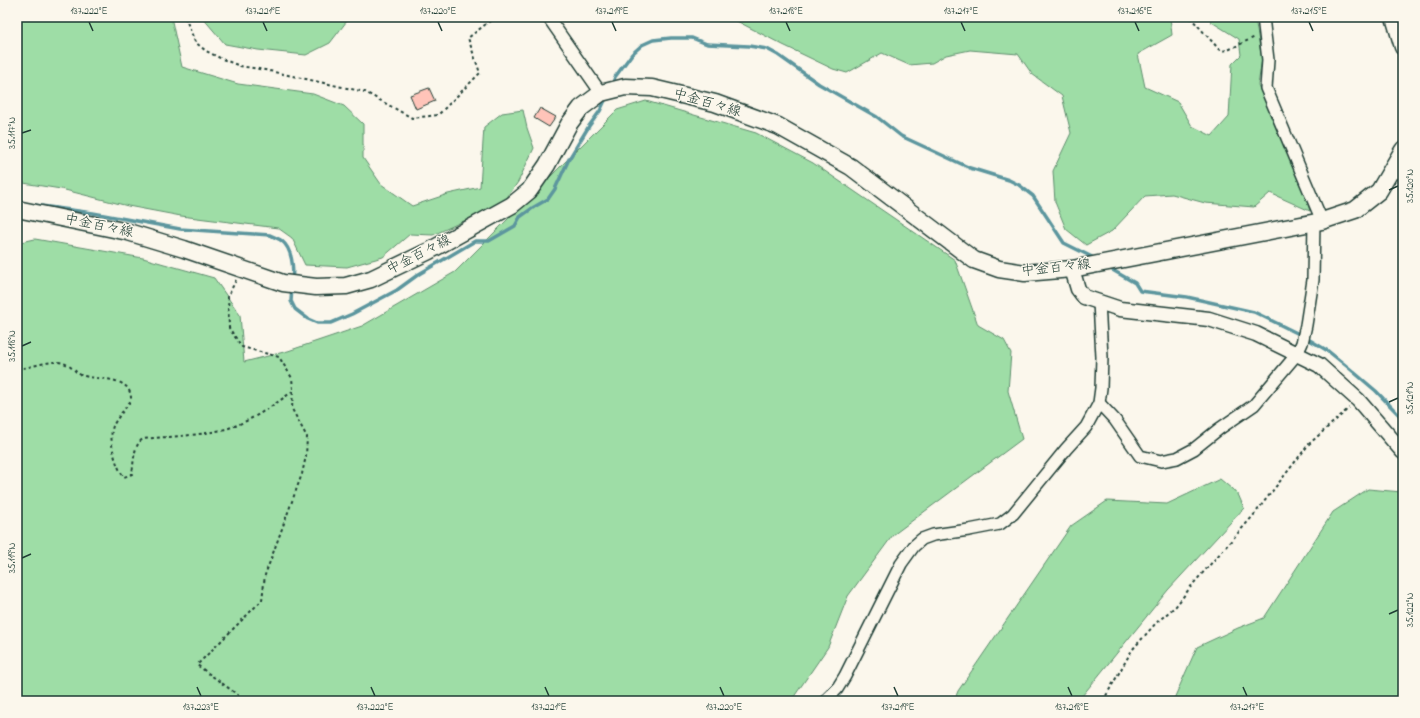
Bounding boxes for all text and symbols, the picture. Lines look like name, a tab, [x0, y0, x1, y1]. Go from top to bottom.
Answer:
text: 137.222°E	[70, 4, 108, 19]
text: 137.221°E	[245, 4, 281, 19]
text: 137.220°E	[420, 4, 456, 19]
text: 137.219°E	[595, 4, 629, 19]
text: 137.218°E	[769, 4, 803, 19]
text: 137.217°E	[944, 4, 978, 19]
text: 137.216°E	[1118, 4, 1152, 19]
text: 137.215°E	[1291, 4, 1327, 19]
street label: 中金百々線	[670, 83, 744, 123]
text: 35.117°N	[5, 117, 20, 149]
text: 35.120°N	[1403, 169, 1418, 203]
street label: 中金百々線	[63, 208, 135, 244]
street label: 中金百々線	[383, 230, 455, 280]
street label: 中金百々線	[1020, 254, 1092, 282]
text: 35.118°N	[5, 330, 20, 362]
text: 35.121°N	[1403, 381, 1418, 414]
text: 35.119°N	[5, 542, 20, 573]
text: 35.122°N	[1403, 593, 1418, 627]
text: 137.223°E	[183, 700, 219, 715]
text: 137.222°E	[356, 700, 394, 715]
text: 137.221°E	[531, 700, 567, 715]
text: 137.220°E	[706, 700, 742, 715]
text: 137.219°E	[881, 700, 915, 715]
text: 137.218°E	[1055, 700, 1089, 715]
text: 137.217°E	[1230, 700, 1264, 715]

